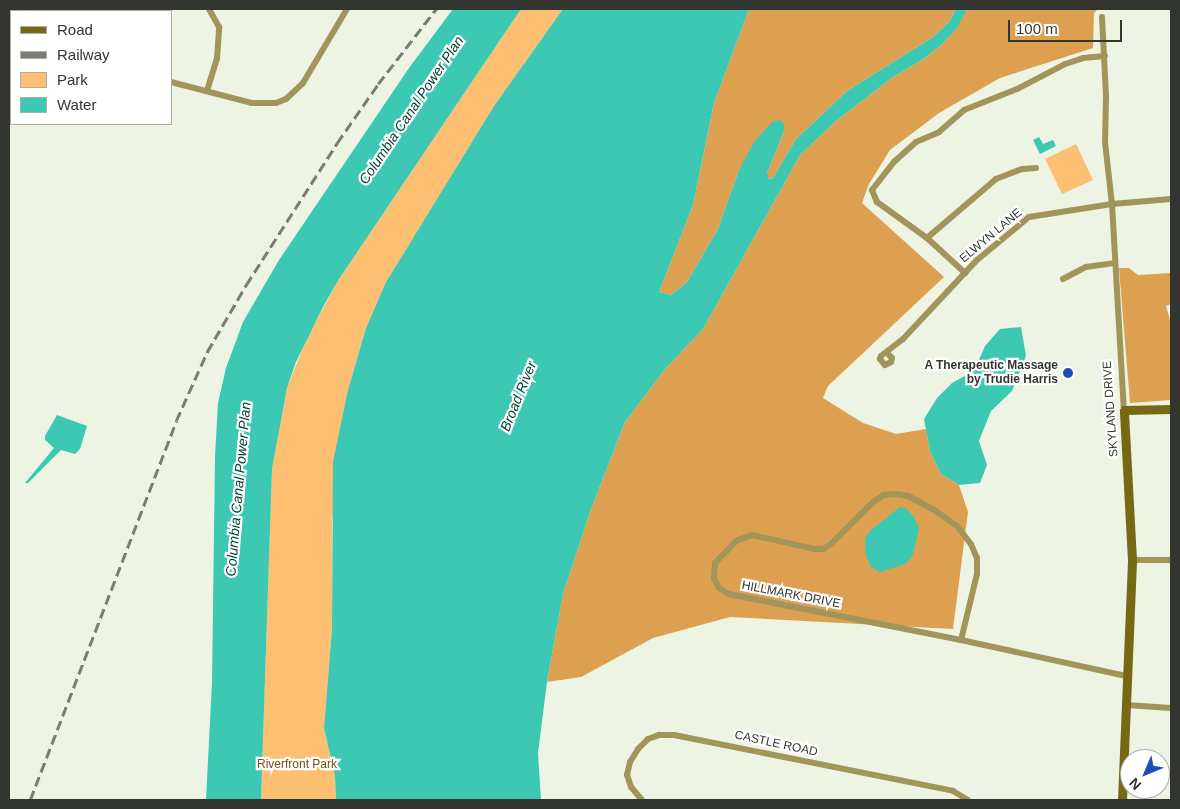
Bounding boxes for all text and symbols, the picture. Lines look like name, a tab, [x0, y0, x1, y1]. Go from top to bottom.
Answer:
legend	[10, 10, 172, 125]
scale bar	[1010, 10, 1124, 42]
text: 100 m	[1016, 20, 1058, 37]
text: Road	[57, 21, 93, 38]
water label: Columbia Canal Power Plan	[355, 33, 467, 187]
text: Railway	[57, 46, 110, 63]
text: Park	[57, 71, 88, 88]
text: Water	[57, 96, 96, 113]
street label: ELWYN LANE	[957, 206, 1025, 266]
water label: Broad River	[496, 359, 540, 433]
place label: A Therapeutic Massage by Trudie Harris	[924, 359, 1058, 387]
street label: SKYLAND DRIVE	[1100, 361, 1122, 457]
marker: A Therapeutic Massage by Trudie Harris	[1062, 367, 1074, 379]
water label: Columbia Canal Power Plan	[222, 401, 254, 577]
street label: HILLMARK DRIVE	[741, 578, 841, 612]
street label: CASTLE ROAD	[733, 728, 819, 760]
north arrow	[1120, 749, 1170, 799]
park label: Riverfront Park	[257, 758, 337, 772]
text: N	[1126, 775, 1144, 793]

